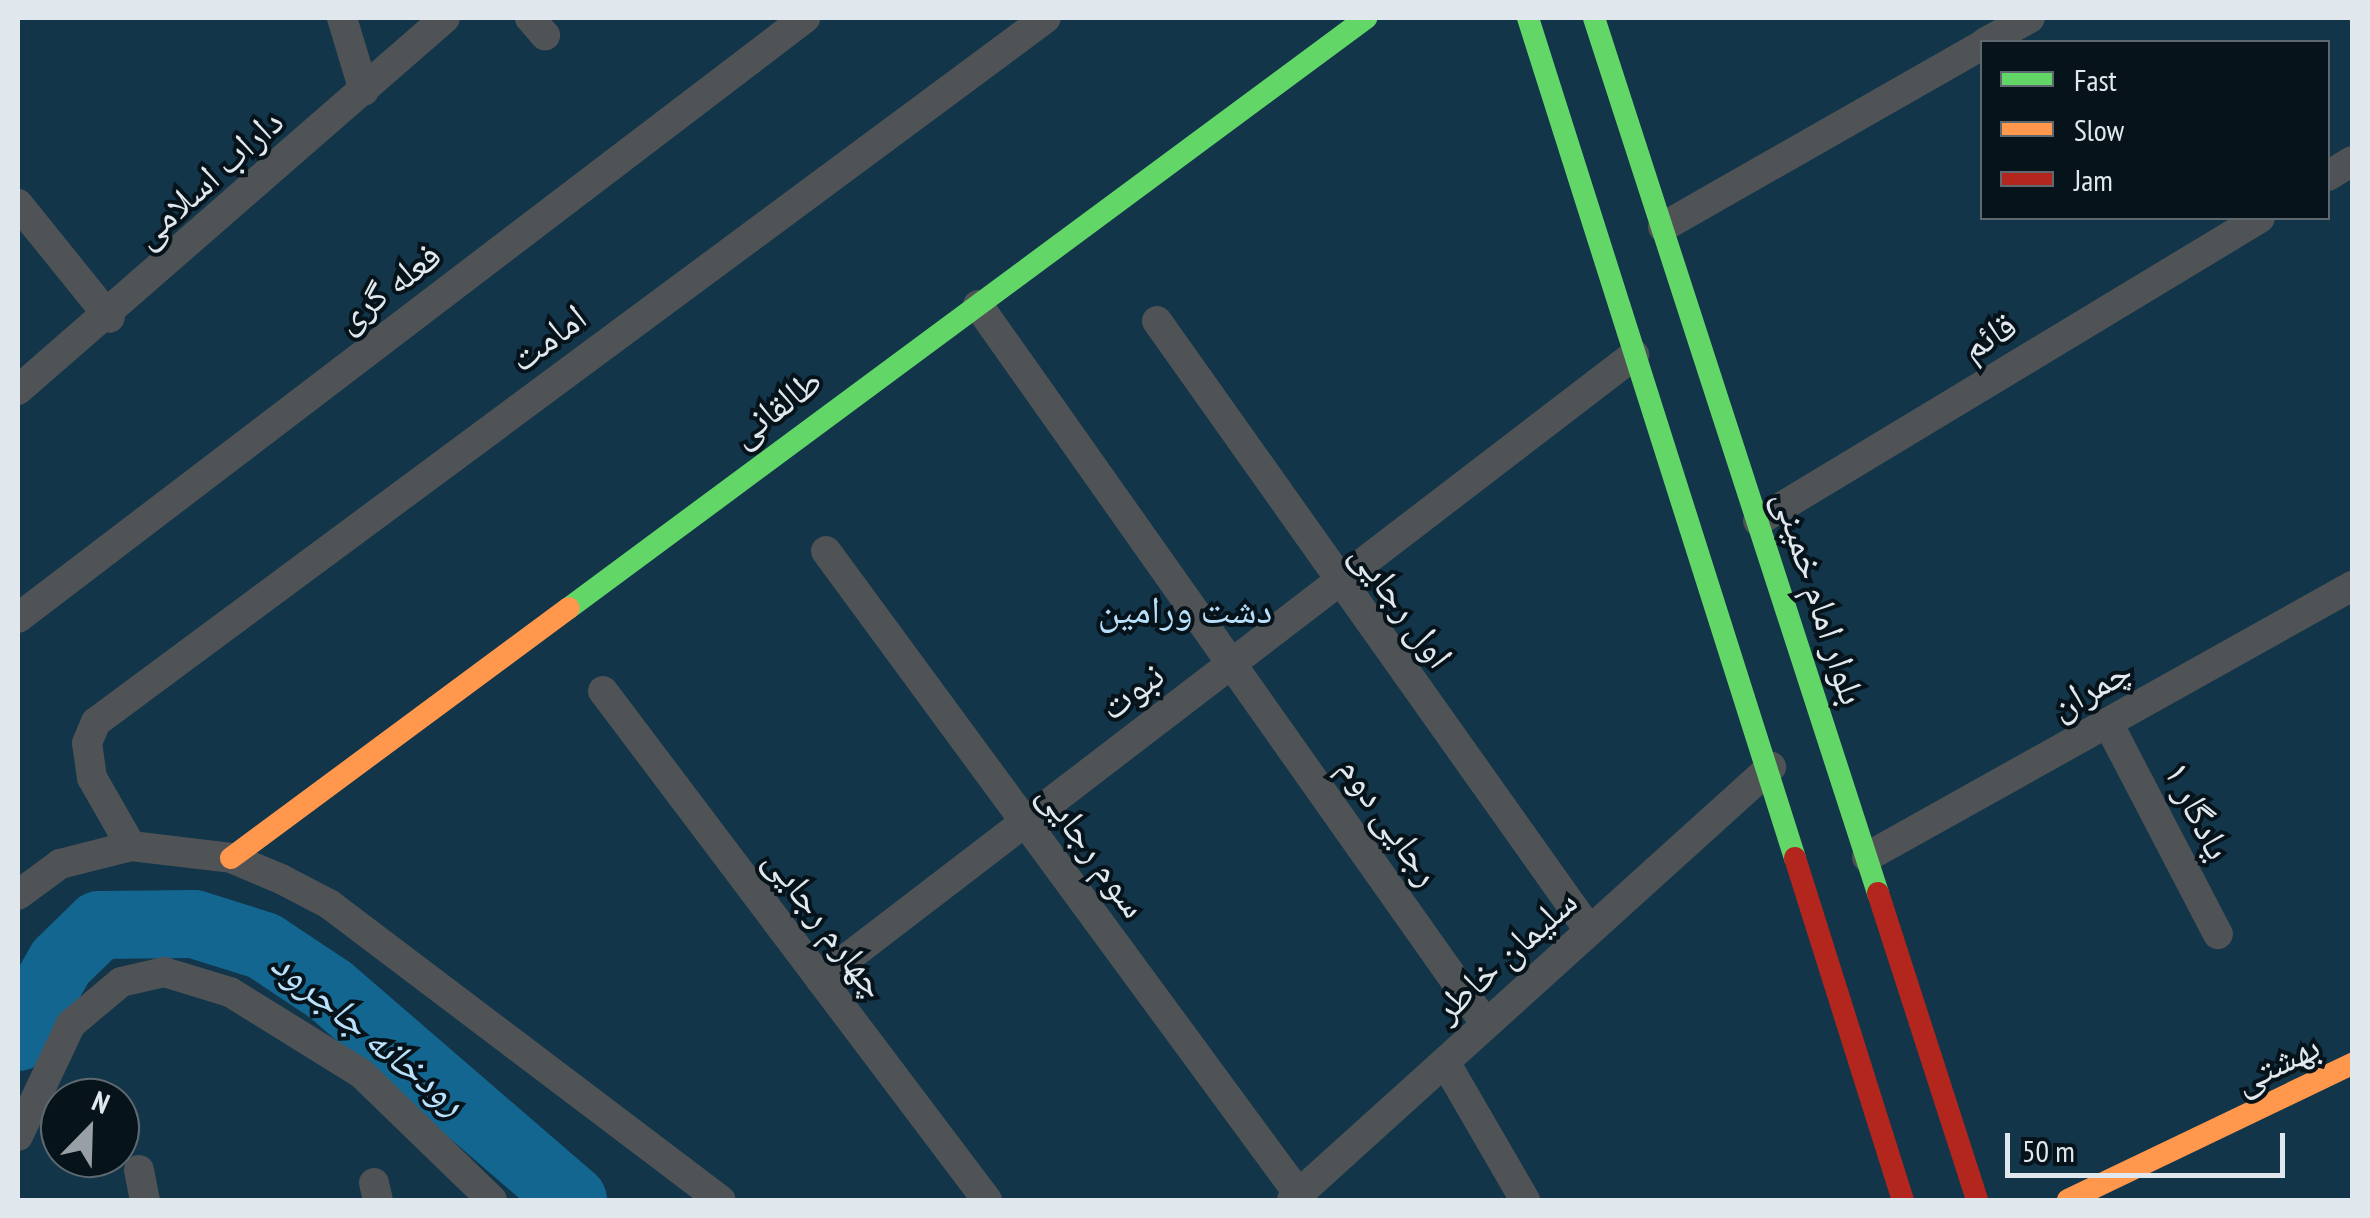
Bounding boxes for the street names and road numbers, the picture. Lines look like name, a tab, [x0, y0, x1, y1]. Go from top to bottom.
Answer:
street label: داراب اسلامی	[122, 98, 292, 256]
street label: فعله گری	[325, 231, 449, 341]
street label: امامت	[500, 293, 594, 381]
street label: قائم	[1952, 301, 2024, 369]
street label: طالقانی	[720, 357, 830, 455]
street label: بلوار امام خمینی	[1765, 484, 1877, 710]
street label: اول رجایی	[1342, 532, 1464, 676]
street label: چمران	[2041, 646, 2139, 728]
street label: نبوت	[1090, 651, 1172, 729]
street label: رجایی دوم	[1330, 746, 1452, 894]
street label: یادگار ۱	[2155, 754, 2243, 866]
street label: سوم رجایی	[1029, 772, 1159, 926]
street label: چهارم رجایی	[755, 838, 899, 1006]
street label: سلیمان خاطر	[1423, 878, 1585, 1030]
street label: بهشتی	[2226, 1022, 2326, 1102]

